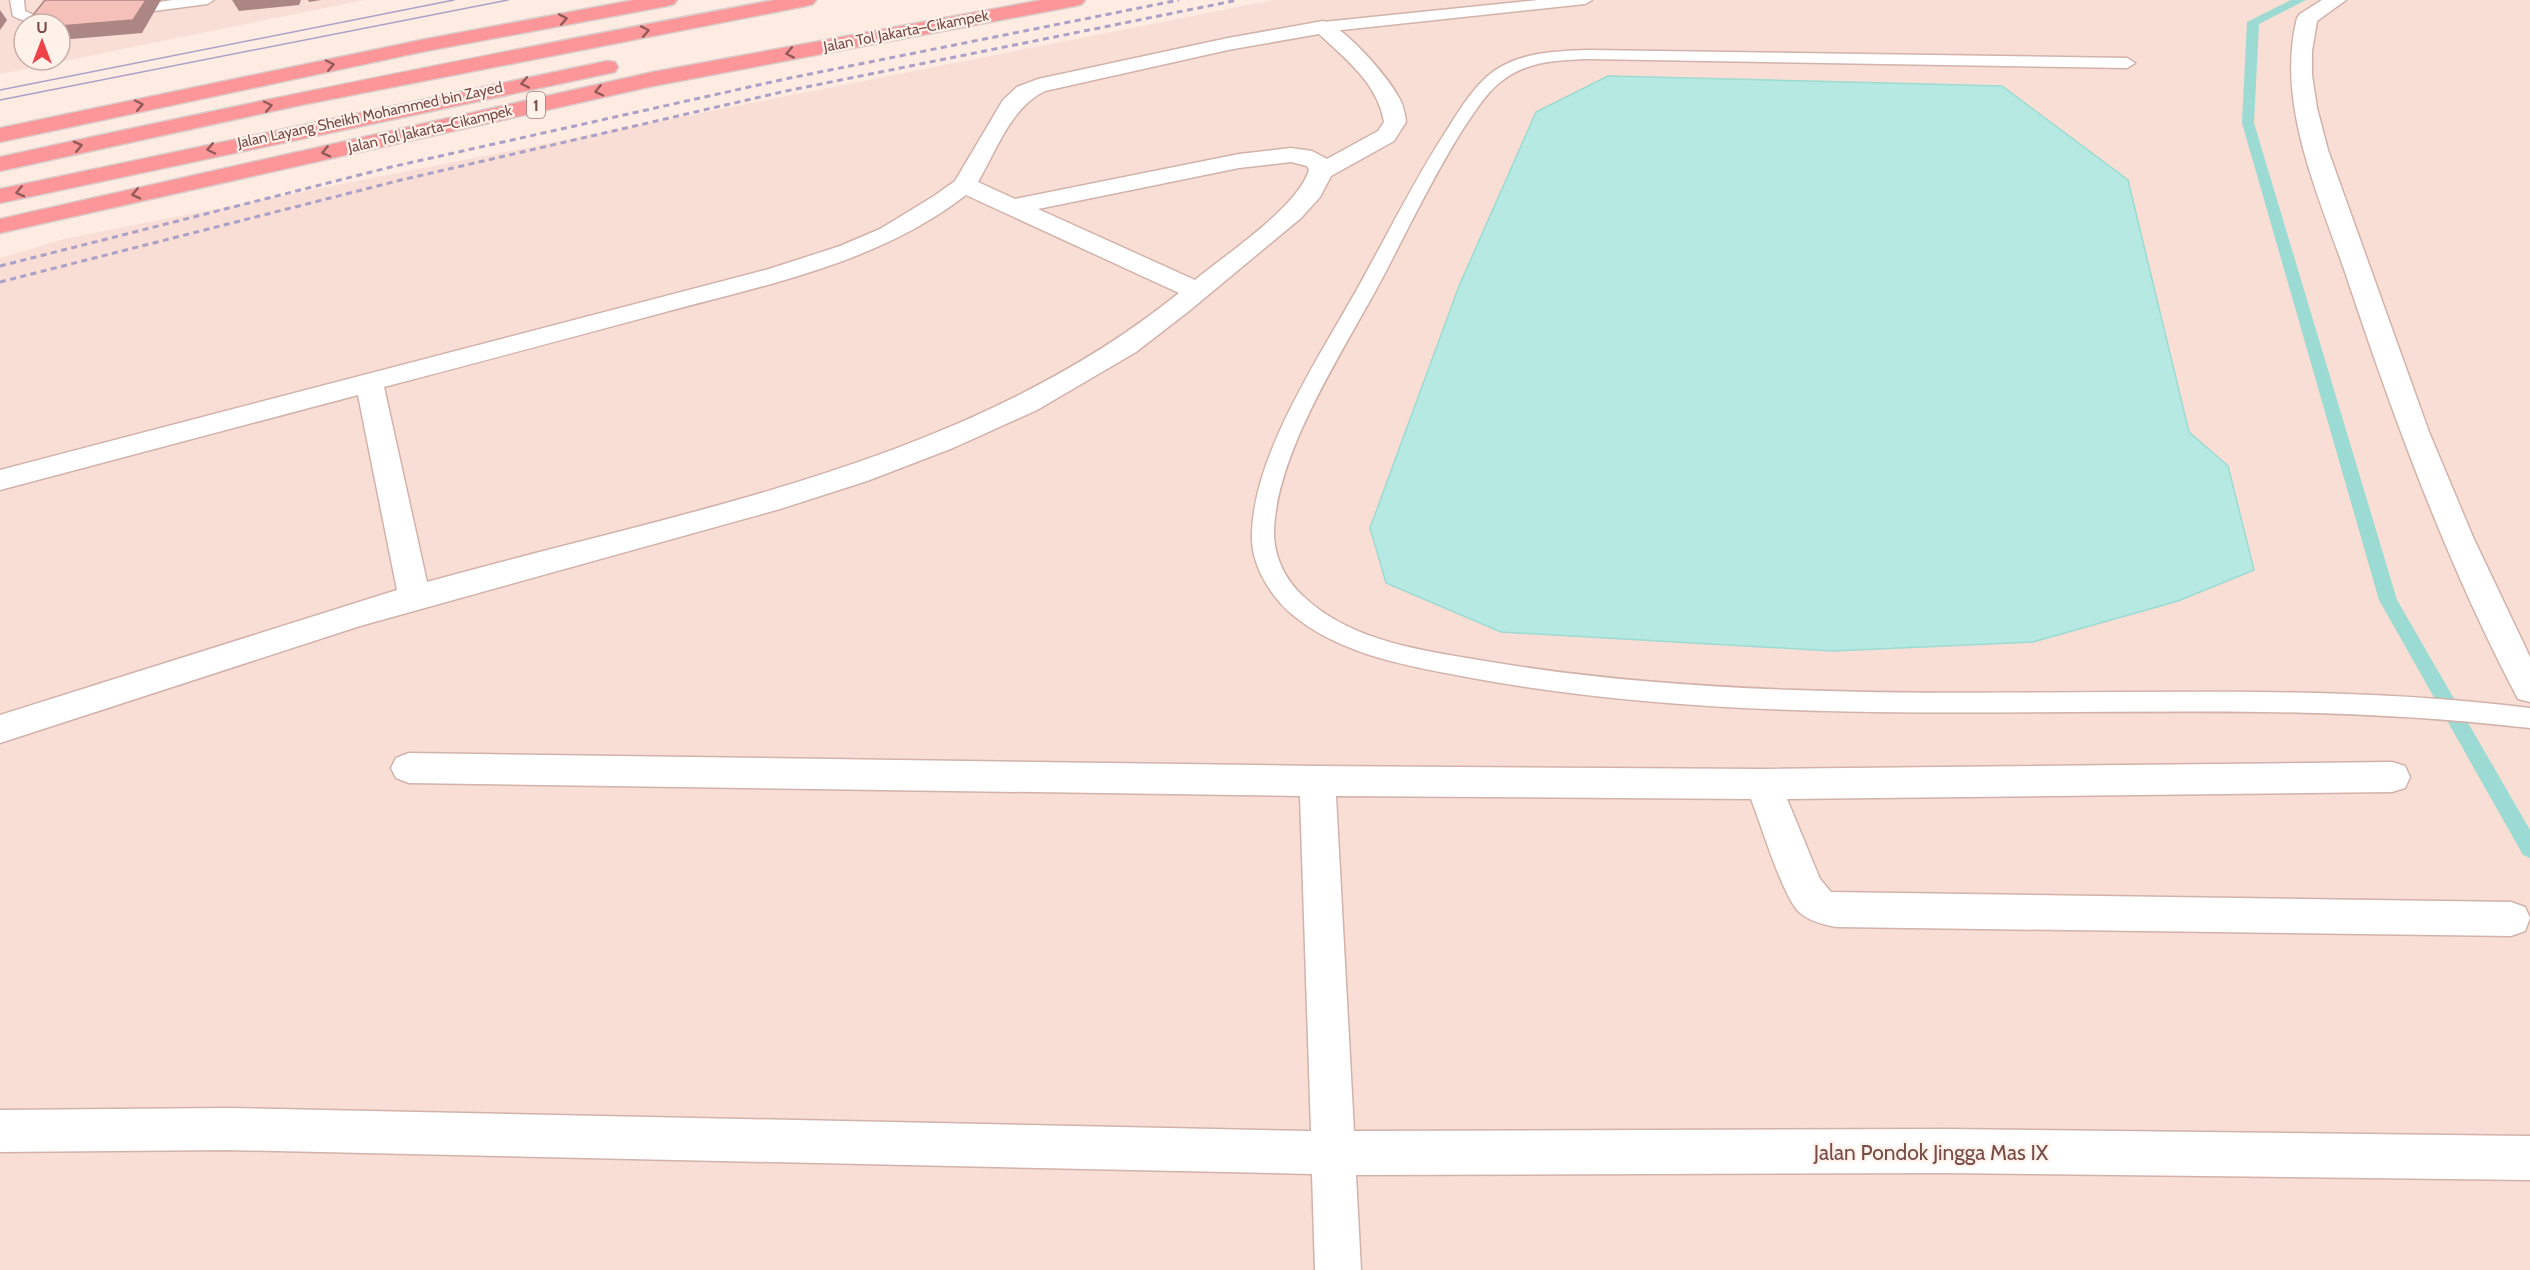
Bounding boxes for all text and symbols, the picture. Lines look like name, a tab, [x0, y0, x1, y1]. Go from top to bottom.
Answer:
street label: Jalan Tol Jakarta–Cikampek	[821, 6, 990, 56]
north arrow	[12, 12, 72, 72]
one-way arrow	[557, 13, 567, 26]
text: U	[36, 18, 48, 37]
one-way arrow	[640, 25, 650, 38]
one-way arrow	[785, 46, 795, 59]
one-way arrow	[325, 59, 335, 72]
one-way arrow	[520, 76, 530, 89]
street label: Jalan Layang Sheikh Mohammed bin Zayed	[235, 78, 504, 152]
one-way arrow	[594, 84, 604, 97]
road number: 1	[527, 92, 545, 118]
one-way arrow	[134, 99, 144, 112]
one-way arrow	[263, 100, 273, 113]
street label: Jalan Tol Jakarta–Cikampek	[345, 101, 514, 157]
one-way arrow	[72, 140, 82, 153]
one-way arrow	[206, 142, 216, 155]
one-way arrow	[322, 144, 332, 157]
one-way arrow	[16, 184, 26, 197]
one-way arrow	[131, 187, 141, 200]
street label: Jalan Pondok Jingga Mas IX	[1813, 1140, 2049, 1165]

